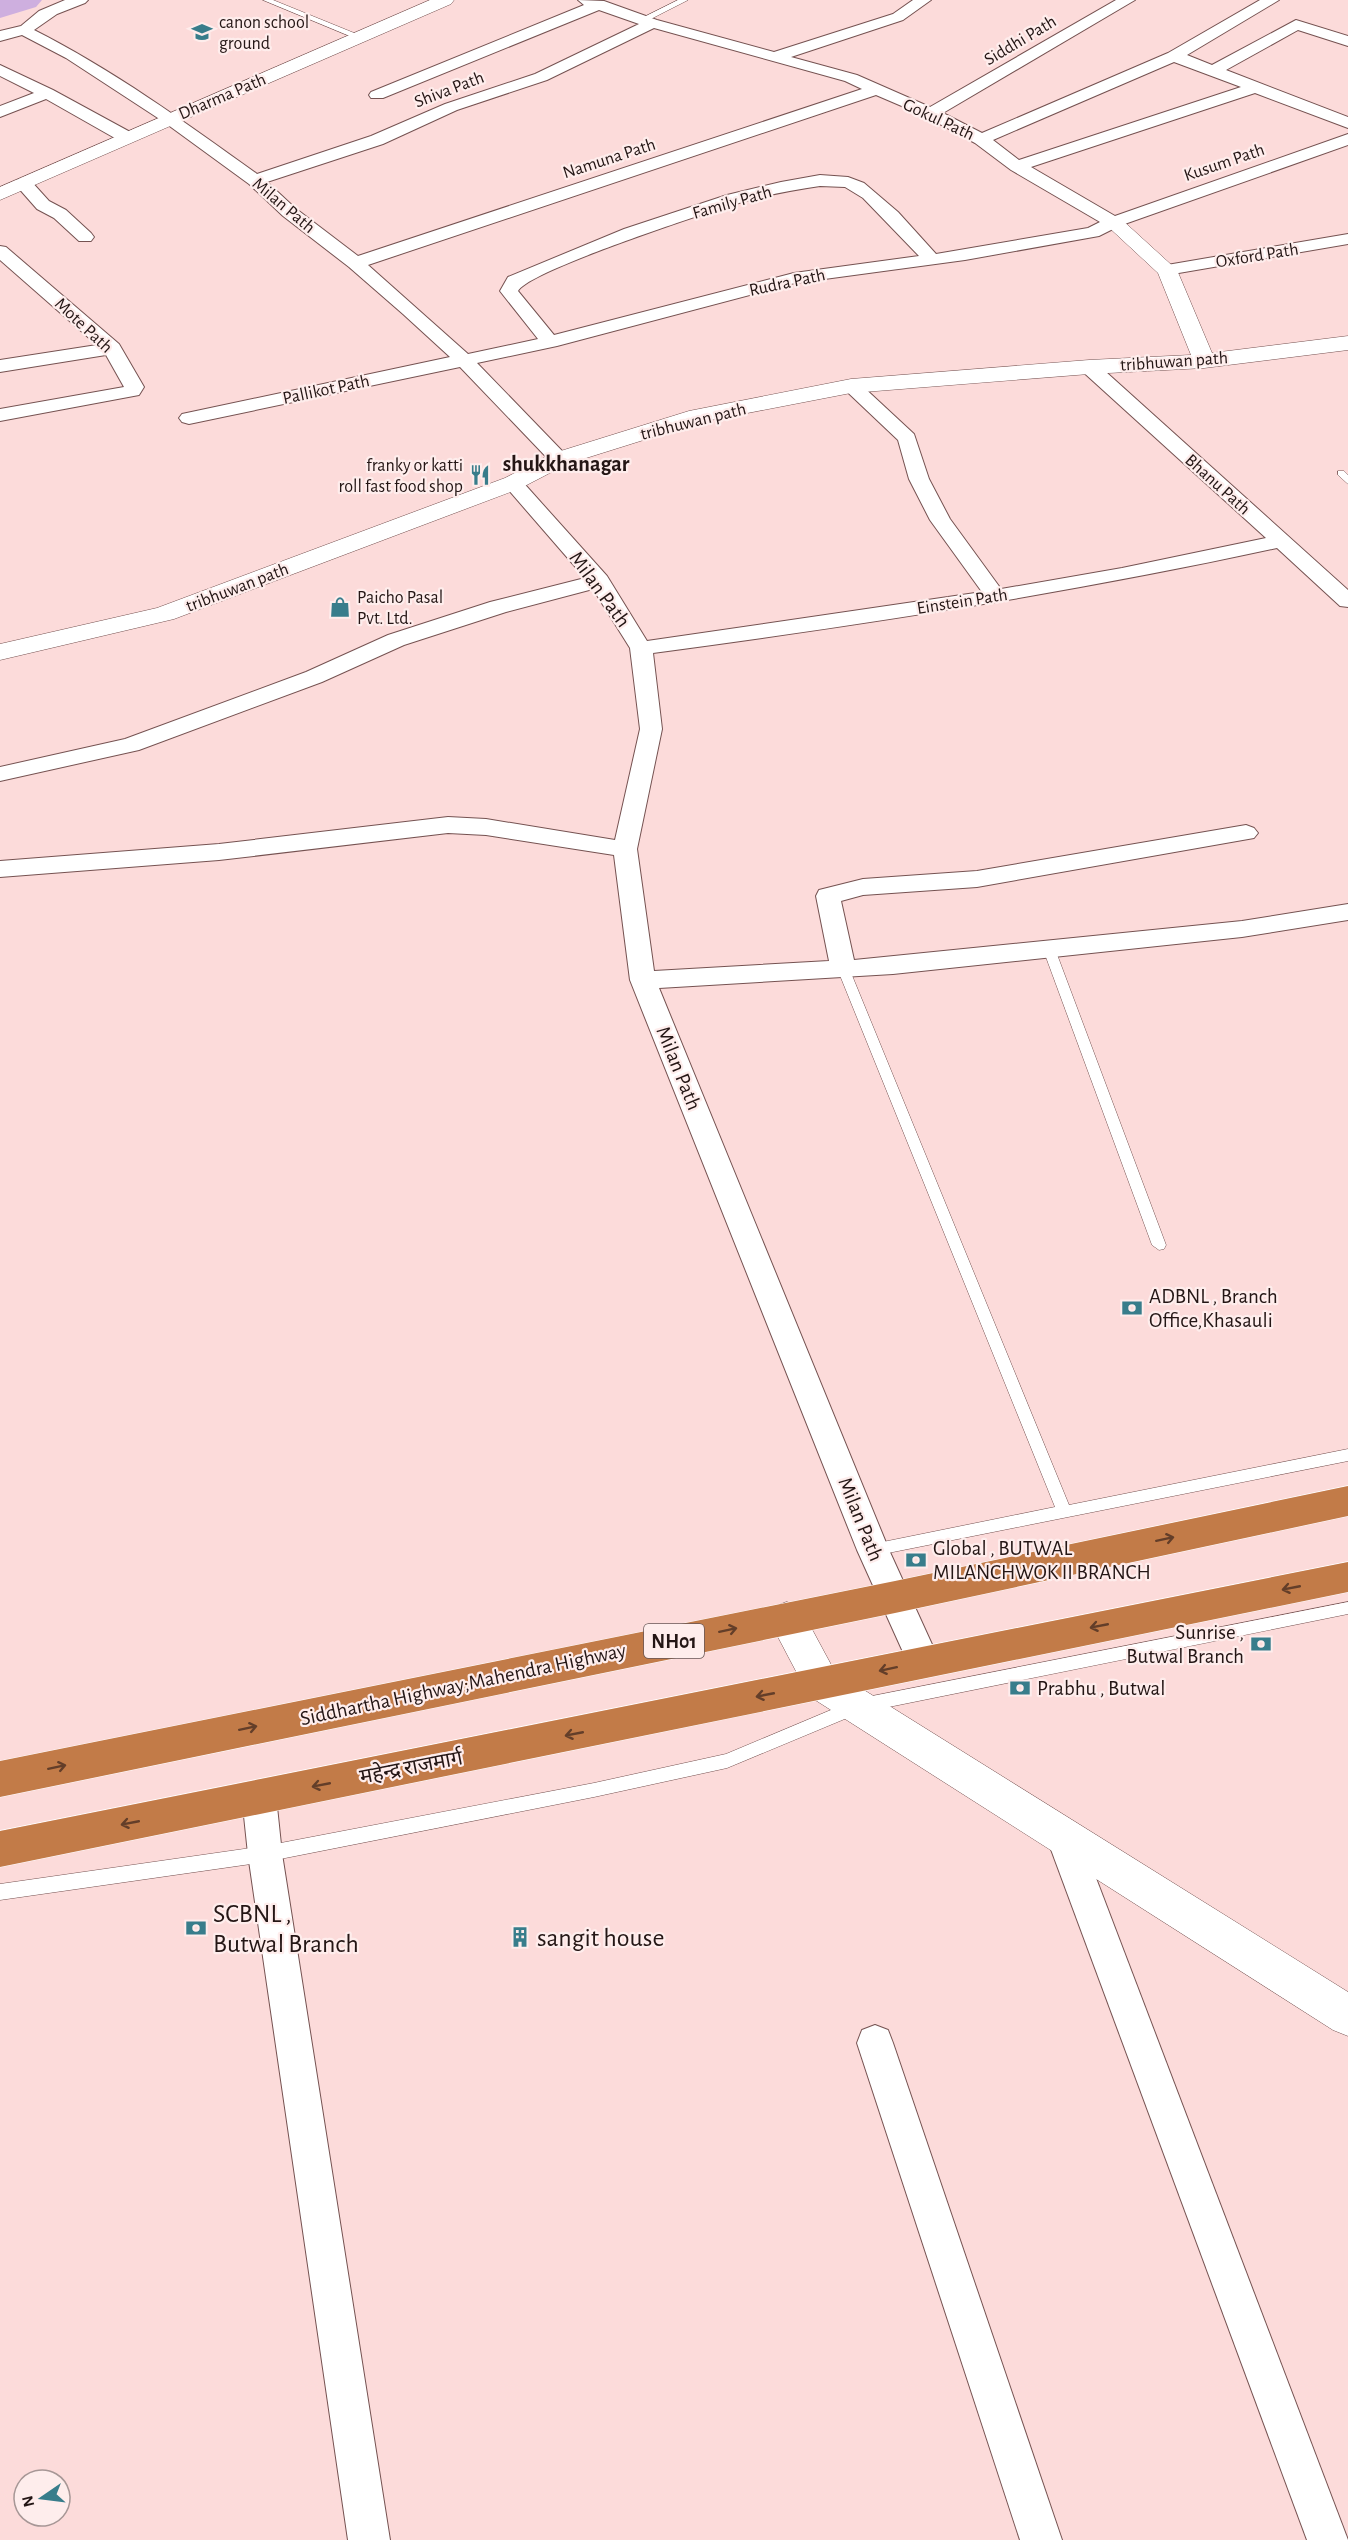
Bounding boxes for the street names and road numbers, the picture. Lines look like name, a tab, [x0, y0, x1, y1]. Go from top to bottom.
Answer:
street label: Siddhi Path	[981, 12, 1060, 69]
street label: Shiva Path	[412, 68, 487, 111]
street label: Dharma Path	[176, 70, 269, 123]
street label: Gokul Path	[900, 96, 977, 144]
street label: Namuna Path	[561, 136, 658, 182]
street label: Kusum Path	[1182, 141, 1267, 185]
street label: Milan Path	[249, 175, 318, 237]
street label: Family Path	[691, 183, 774, 223]
street label: Oxford Path	[1215, 241, 1300, 271]
street label: Rudra Path	[748, 266, 827, 300]
street label: Mote Path	[51, 295, 116, 357]
street label: tribhuwan path	[1119, 349, 1229, 375]
street label: Pallikot Path	[281, 372, 371, 408]
street label: tribhuwan path	[639, 400, 748, 444]
street label: Bhanu Path	[1181, 451, 1253, 519]
street label: Milan Path	[565, 547, 634, 631]
street label: tribhuwan path	[184, 560, 291, 616]
street label: Einstein Path	[915, 586, 1009, 618]
street label: Milan Path	[652, 1023, 705, 1113]
street label: Milan Path	[834, 1474, 887, 1564]
road number: NH01	[644, 1624, 704, 1658]
street label: Siddhartha Highway;Mahendra Highway	[298, 1640, 628, 1729]
street label: महेन्द्र राजमार्ग	[358, 1745, 465, 1788]

